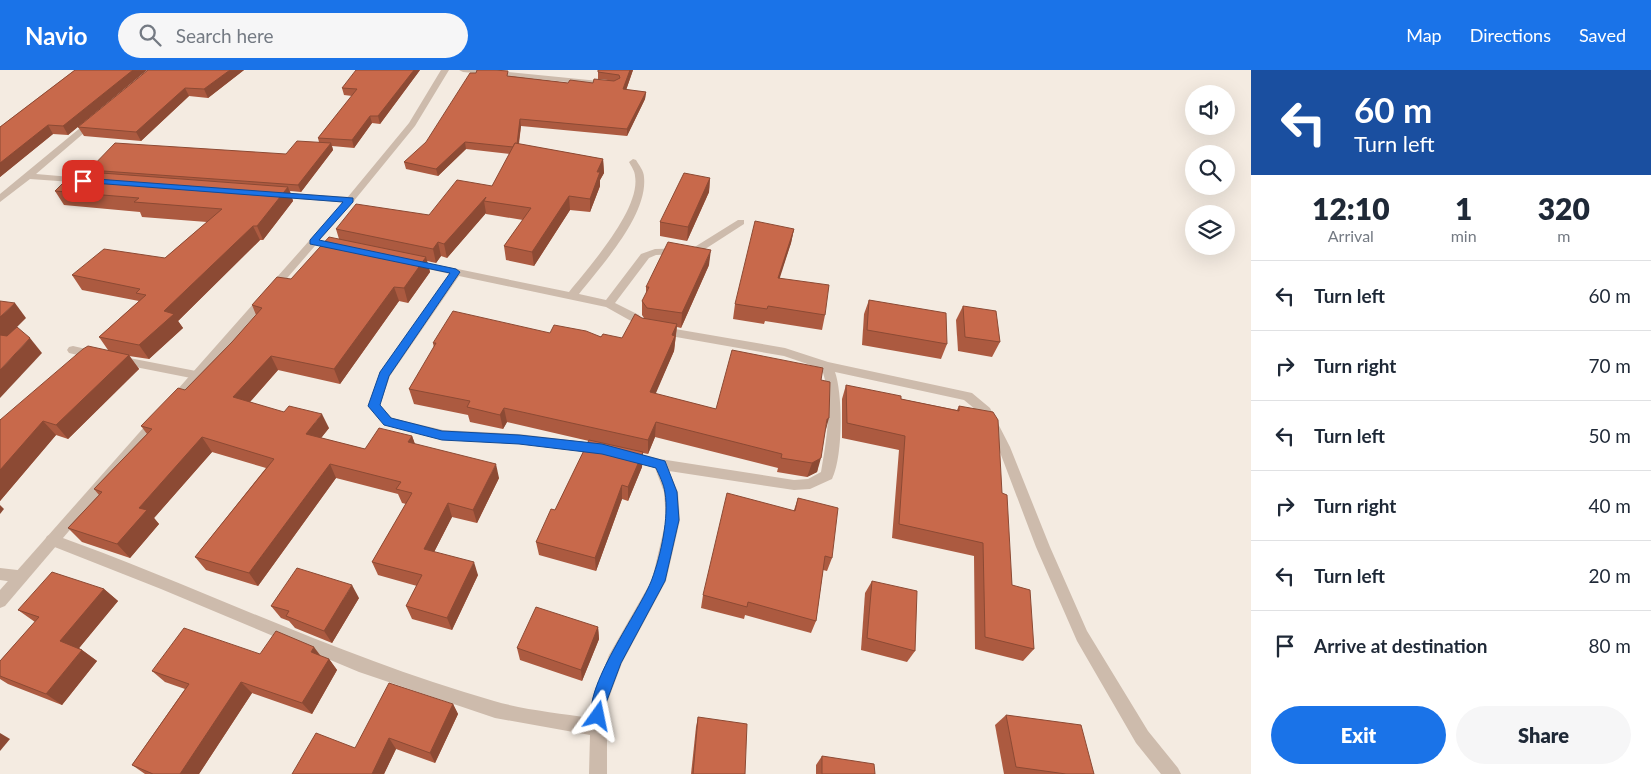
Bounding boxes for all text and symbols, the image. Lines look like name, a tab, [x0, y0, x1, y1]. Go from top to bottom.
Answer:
search box	[118, 13, 468, 58]
text: Navio	[25, 21, 88, 50]
icon: search	[136, 21, 164, 49]
text: Search here	[176, 24, 274, 47]
text: Map	[1406, 24, 1442, 46]
text: Directions	[1470, 24, 1551, 46]
text: Saved	[1579, 24, 1626, 46]
map controls	[1185, 85, 1235, 255]
button: sound	[1185, 85, 1235, 135]
text: 60 m	[1354, 88, 1432, 130]
icon: left	[1271, 90, 1336, 155]
text: Turn left	[1354, 130, 1435, 157]
button: search	[1185, 145, 1235, 195]
pin	[62, 160, 104, 202]
icon: arrive	[69, 167, 97, 195]
text: 12:10	[1312, 190, 1390, 226]
text: 1	[1455, 190, 1472, 226]
text: 320	[1538, 190, 1590, 226]
button: layers	[1185, 205, 1235, 255]
text: Arrival	[1328, 226, 1374, 245]
text: min	[1451, 226, 1477, 245]
text: m	[1557, 226, 1570, 245]
icon: left	[1271, 282, 1299, 310]
text: Turn left	[1314, 284, 1385, 307]
text: 60 m	[1588, 284, 1631, 307]
icon: right	[1271, 352, 1299, 380]
text: Turn right	[1314, 354, 1396, 377]
text: 70 m	[1588, 354, 1631, 377]
icon: left	[1271, 422, 1299, 450]
text: Turn left	[1314, 424, 1385, 447]
text: 50 m	[1588, 424, 1631, 447]
icon: right	[1271, 492, 1299, 520]
text: Turn right	[1314, 494, 1396, 517]
text: 40 m	[1588, 494, 1631, 517]
icon: left	[1271, 562, 1299, 590]
text: Turn left	[1314, 564, 1385, 587]
text: 20 m	[1588, 564, 1631, 587]
icon: arrive	[1271, 632, 1299, 660]
text: Arrive at destination	[1314, 634, 1487, 657]
text: 80 m	[1588, 634, 1631, 657]
position arrow	[571, 689, 623, 741]
button: Exit	[1271, 706, 1446, 764]
button: Share	[1456, 706, 1631, 764]

